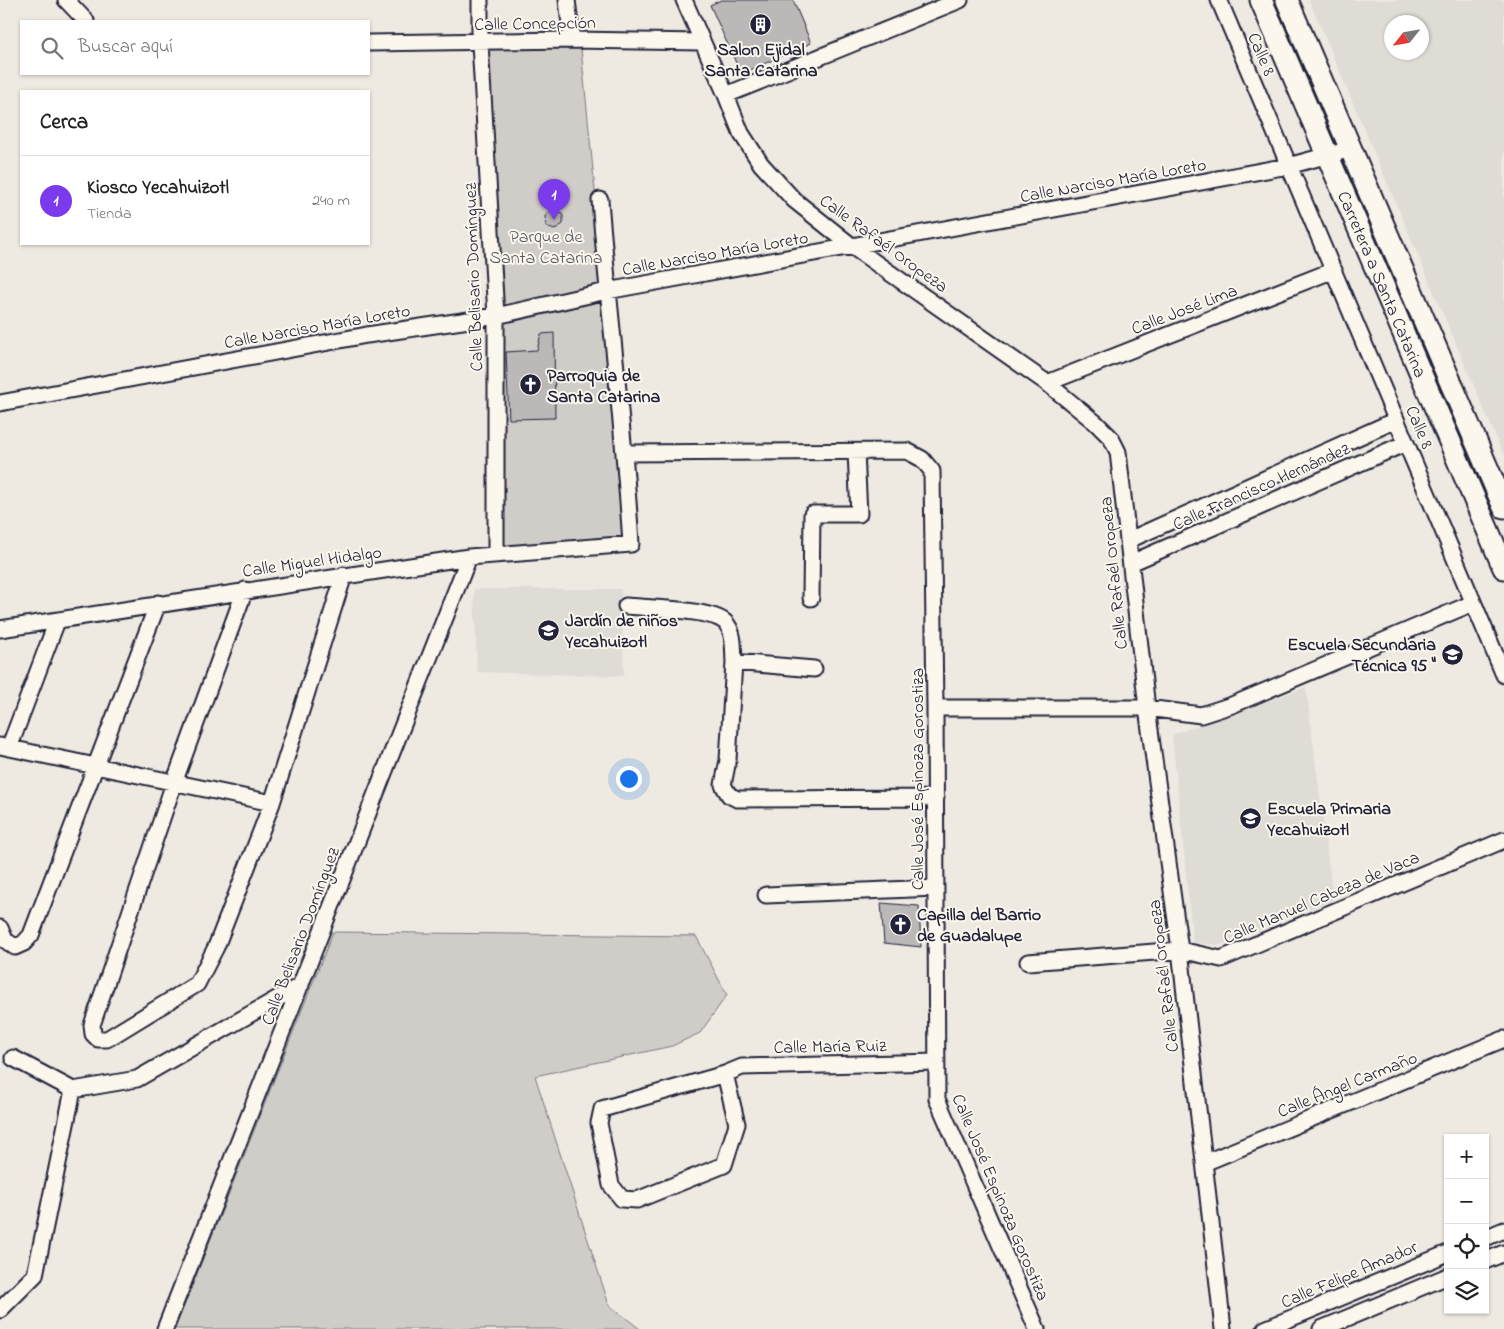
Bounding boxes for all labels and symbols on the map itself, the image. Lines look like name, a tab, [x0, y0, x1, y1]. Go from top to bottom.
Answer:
street label: Calle Concepción	[474, 11, 596, 39]
building icon: Salon Ejidal Santa Catarina	[749, 12, 773, 36]
north arrow	[1384, 15, 1429, 60]
street label: Calle 8	[1239, 29, 1281, 81]
place label: Salon Ejidal Santa Catarina	[704, 38, 818, 85]
street label: Calle Narciso María Loreto	[1018, 153, 1209, 211]
pin: 1	[538, 179, 570, 220]
street label: Calle Belisario Domínguez	[459, 182, 492, 372]
street label: Carretera a Santa Catarina	[1329, 188, 1432, 382]
street label: Calle Rafaél Oropeza	[813, 189, 953, 300]
park label: Parque de Santa Catarina	[489, 225, 603, 272]
street label: Calle Narciso María Loreto	[620, 226, 811, 284]
street label: Calle José Lima	[1128, 279, 1242, 343]
street label: Calle Narciso María Loreto	[222, 299, 413, 357]
place label: Parroquia de Santa Catarina	[547, 364, 660, 411]
church icon: Parroquia de Santa Catarina	[519, 373, 543, 397]
street label: Calle 8	[1397, 402, 1439, 454]
street label: Calle Francisco Hernández	[1169, 437, 1355, 539]
street label: Calle Rafaél Oropeza	[1094, 495, 1136, 650]
street label: Calle Miguel Hidalgo	[241, 540, 384, 587]
place label: Jardín de niños Yecahuizotl	[564, 609, 678, 656]
school or university icon: Jardín de niños Yecahuizotl	[537, 618, 561, 642]
place label: Escuela Secundaria Técnica 95 "	[1287, 633, 1437, 680]
school or university icon: Escuela Secundaria Técnica 95 "	[1440, 642, 1464, 666]
street label: Calle José Espinoza Gorostiza	[906, 668, 932, 890]
your location	[616, 766, 642, 792]
place label: Escuela Primaria Yecahuizotl	[1266, 797, 1391, 844]
school or university icon: Escuela Primaria Yecahuizotl	[1239, 806, 1263, 830]
street label: Calle Belisario Domínguez	[256, 843, 349, 1030]
street label: Calle Manuel Cabeza de Vaca	[1220, 846, 1424, 952]
street label: Calle Rafaél Oropeza	[1143, 898, 1187, 1053]
place label: Capilla del Barrio de Guadalupe	[917, 903, 1041, 950]
church icon: Capilla del Barrio de Guadalupe	[889, 912, 913, 936]
street label: Calle María Ruiz	[773, 1034, 887, 1062]
street label: Calle Ángel Carmaño	[1274, 1046, 1422, 1127]
street label: Calle José Espinoza Gorostiza	[944, 1090, 1055, 1305]
street label: Calle Felipe Amador	[1277, 1235, 1423, 1316]

